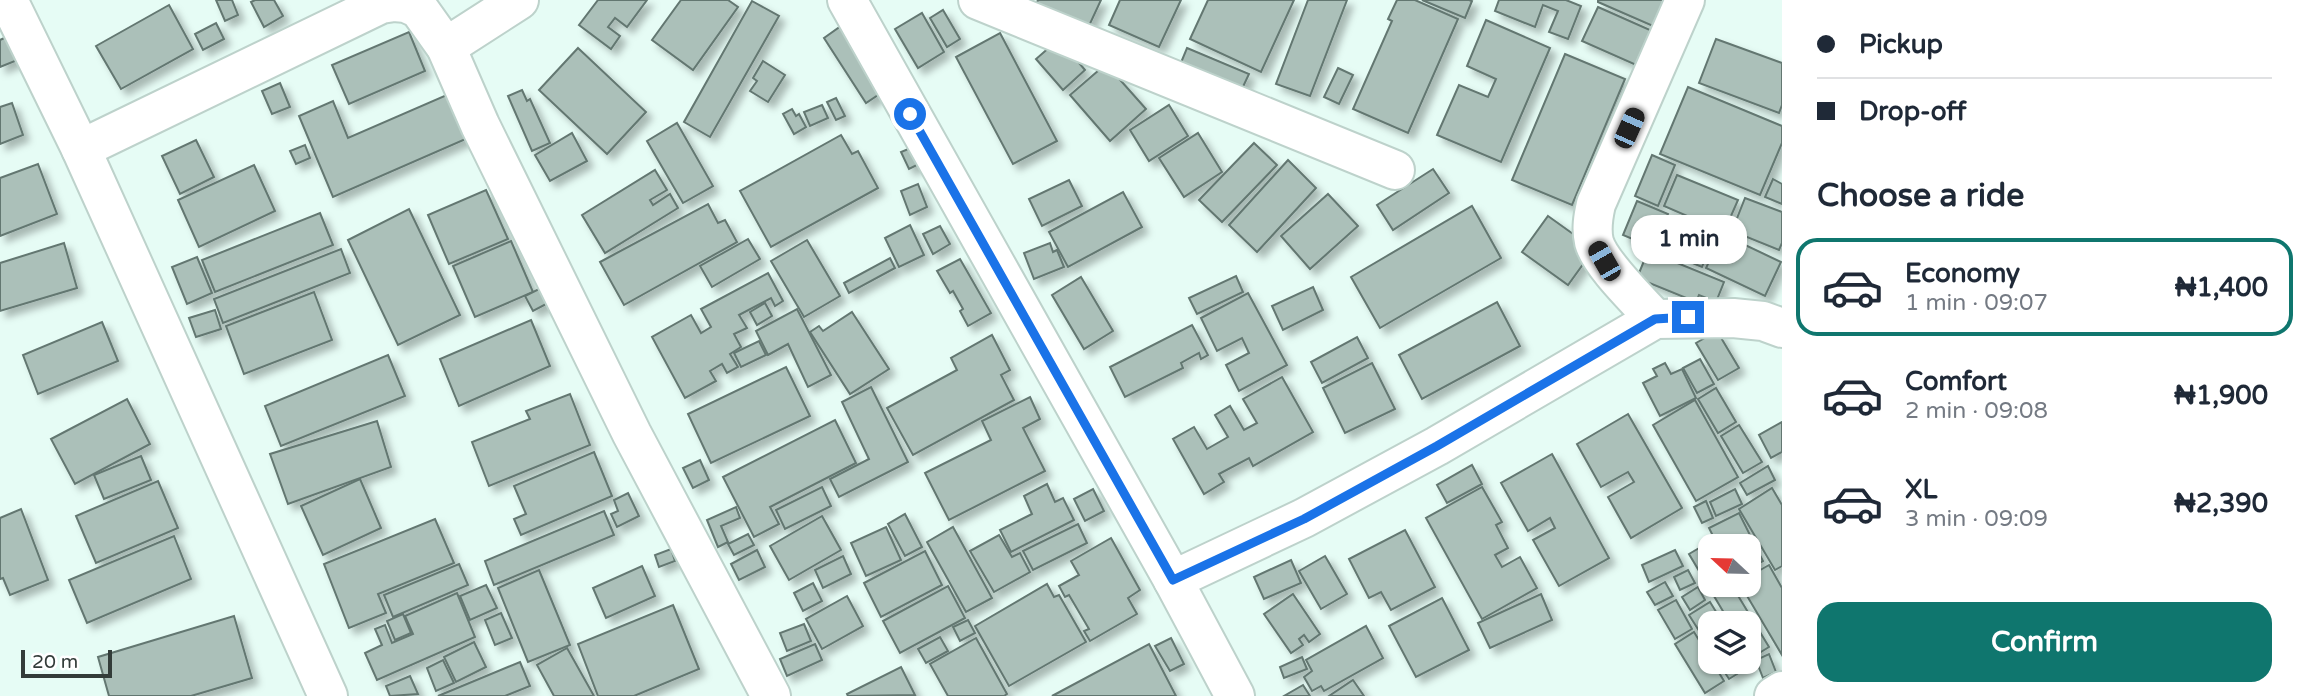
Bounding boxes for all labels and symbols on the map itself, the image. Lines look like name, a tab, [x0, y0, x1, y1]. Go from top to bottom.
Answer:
route start	[894, 98, 926, 130]
car	[1611, 105, 1648, 151]
callout: 1 min	[1630, 216, 1746, 264]
car	[1585, 238, 1624, 284]
route end	[1672, 301, 1704, 333]
north arrow	[1698, 534, 1760, 597]
scale bar	[21, 647, 112, 679]

